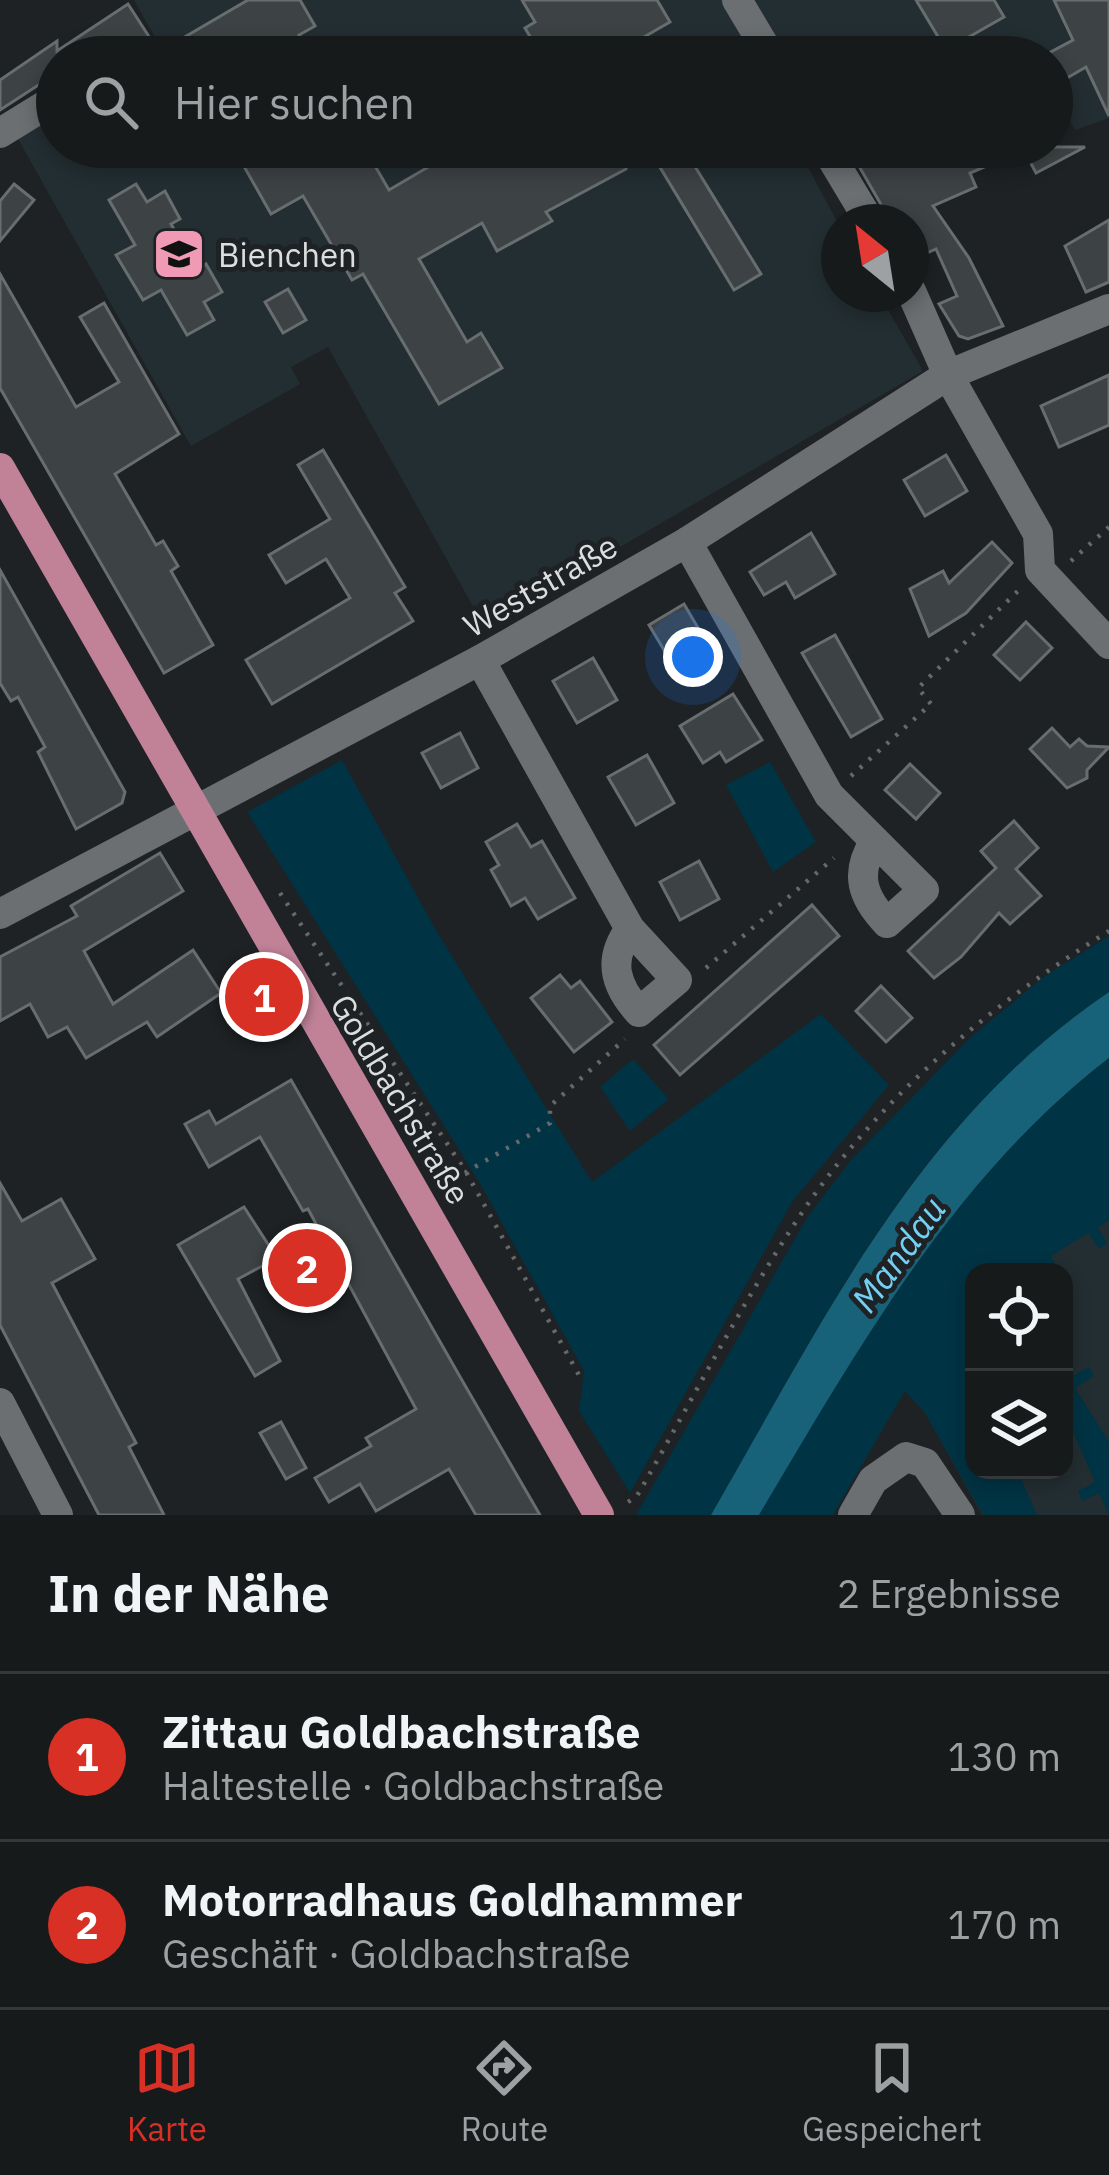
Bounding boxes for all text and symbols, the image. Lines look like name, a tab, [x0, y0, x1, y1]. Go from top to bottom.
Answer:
search box	[36, 36, 1073, 168]
icon: search	[78, 69, 144, 135]
text: Hier suchen	[174, 73, 415, 131]
north arrow	[821, 204, 929, 312]
school or university icon: Bienchen	[151, 226, 207, 282]
place label: Bienchen	[218, 233, 357, 276]
street label: Weststraße	[455, 524, 625, 646]
your location	[663, 627, 723, 687]
pin: 1	[225, 952, 303, 1042]
street label: Goldbachstraße	[321, 986, 481, 1212]
water label: Mandau	[840, 1187, 956, 1321]
pin: 2	[268, 1223, 346, 1313]
map controls	[965, 1263, 1073, 1479]
button: locate	[965, 1263, 1073, 1371]
button: layers	[965, 1371, 1073, 1479]
text: In der Nähe	[48, 1560, 330, 1626]
text: 2 Ergebnisse	[837, 1568, 1061, 1619]
text: Zittau Goldbachstraße	[162, 1702, 641, 1760]
text: 1	[75, 1731, 99, 1782]
text: 130 m	[948, 1731, 1061, 1782]
text: Haltestelle · Goldbachstraße	[162, 1760, 664, 1811]
text: Motorradhaus Goldhammer	[162, 1870, 743, 1928]
text: 2	[75, 1899, 99, 1950]
text: 170 m	[948, 1899, 1061, 1950]
text: Geschäft · Goldbachstraße	[162, 1928, 631, 1979]
tab: Karte	[127, 2035, 207, 2150]
tab: Route	[461, 2035, 548, 2150]
tab: Gespeichert	[802, 2035, 982, 2150]

